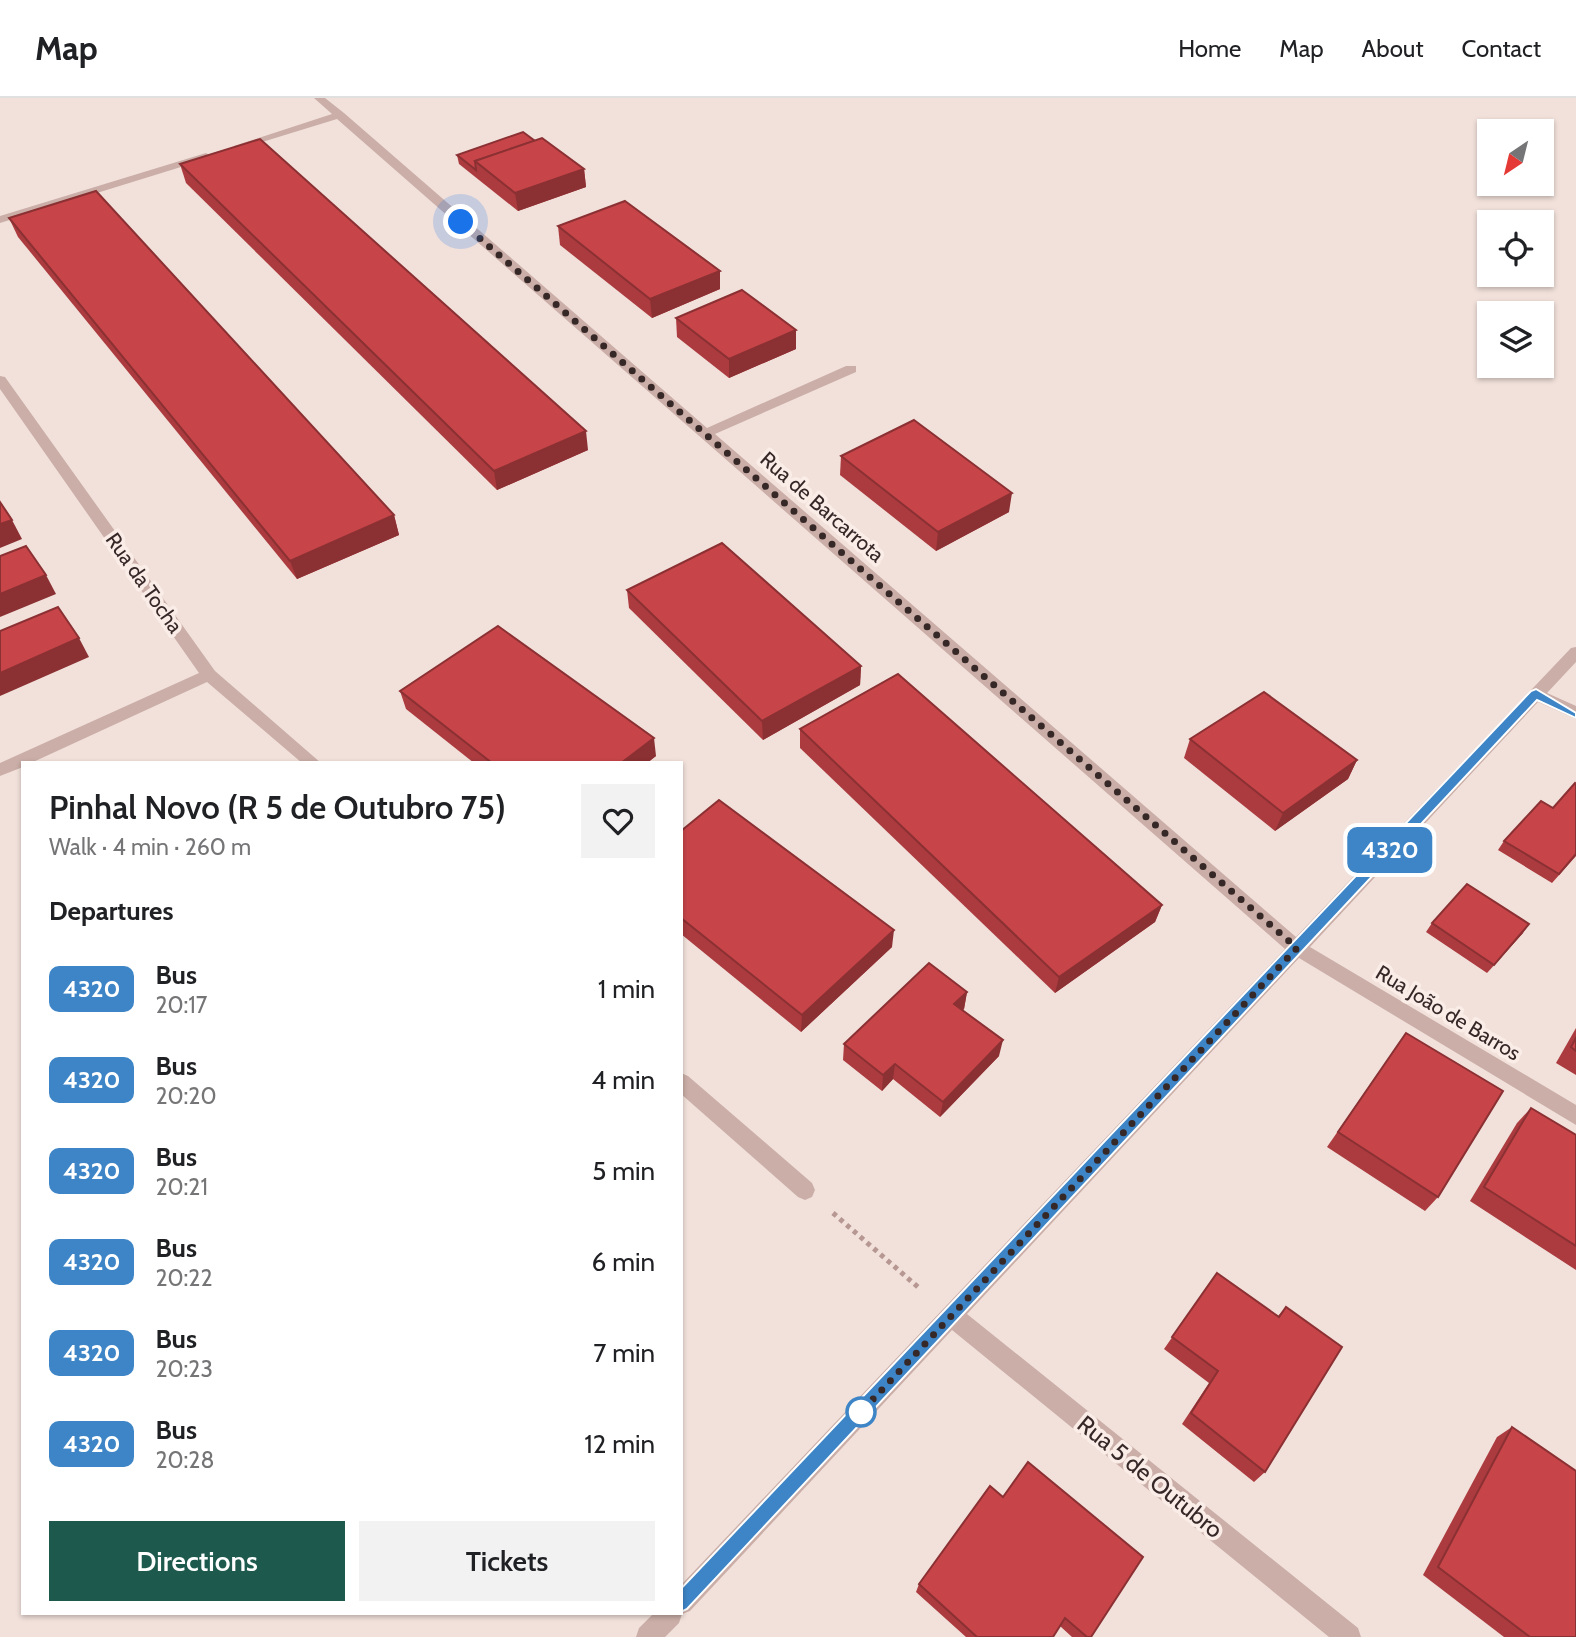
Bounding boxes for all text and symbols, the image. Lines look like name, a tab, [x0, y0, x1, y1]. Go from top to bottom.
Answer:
text: Map	[35, 28, 98, 68]
text: Home	[1178, 34, 1241, 63]
text: Map	[1279, 34, 1324, 63]
text: About	[1362, 34, 1424, 63]
text: Contact	[1462, 34, 1541, 63]
north arrow	[1477, 119, 1554, 196]
map controls	[1477, 119, 1554, 378]
your location	[443, 204, 478, 239]
button: locate	[1477, 210, 1554, 287]
button: layers	[1477, 301, 1554, 378]
street label: Rua de Barcarrota	[755, 446, 889, 567]
street label: Rua da Tocha	[101, 528, 188, 638]
button: heart	[581, 784, 655, 858]
text: Pinhal Novo (R 5 de Outubro 75)	[49, 787, 506, 827]
line badge: 4320	[1341, 827, 1439, 873]
text: Walk · 4 min · 260 m	[49, 833, 251, 861]
text: 4320	[1361, 835, 1419, 864]
text: Departures	[49, 895, 173, 927]
text: Bus	[155, 959, 197, 991]
street label: Rua João de Barros	[1371, 960, 1525, 1066]
text: 1 min	[598, 973, 655, 1005]
text: 4320	[63, 974, 120, 1003]
text: 20:17	[155, 991, 207, 1019]
text: Bus	[155, 1050, 197, 1082]
text: 4 min	[591, 1064, 655, 1096]
text: 4320	[63, 1065, 120, 1094]
text: 20:20	[155, 1082, 216, 1110]
text: Bus	[155, 1141, 197, 1173]
text: 5 min	[592, 1155, 655, 1187]
text: 4320	[63, 1156, 120, 1185]
text: 20:21	[155, 1173, 208, 1201]
text: Bus	[155, 1232, 197, 1264]
text: 6 min	[592, 1246, 655, 1278]
text: 4320	[63, 1247, 120, 1276]
text: 20:22	[155, 1264, 212, 1292]
text: Bus	[155, 1323, 197, 1355]
text: 7 min	[593, 1337, 655, 1369]
text: 4320	[63, 1338, 120, 1367]
text: 20:23	[155, 1355, 213, 1383]
unlabelled marker	[846, 1397, 876, 1427]
street label: Rua 5 de Outubro	[1072, 1409, 1229, 1544]
text: Bus	[155, 1414, 197, 1446]
text: 12 min	[584, 1428, 655, 1460]
text: 4320	[63, 1429, 120, 1458]
text: 20:28	[155, 1446, 214, 1474]
button: Directions	[49, 1521, 345, 1601]
button: Tickets	[359, 1521, 655, 1601]

